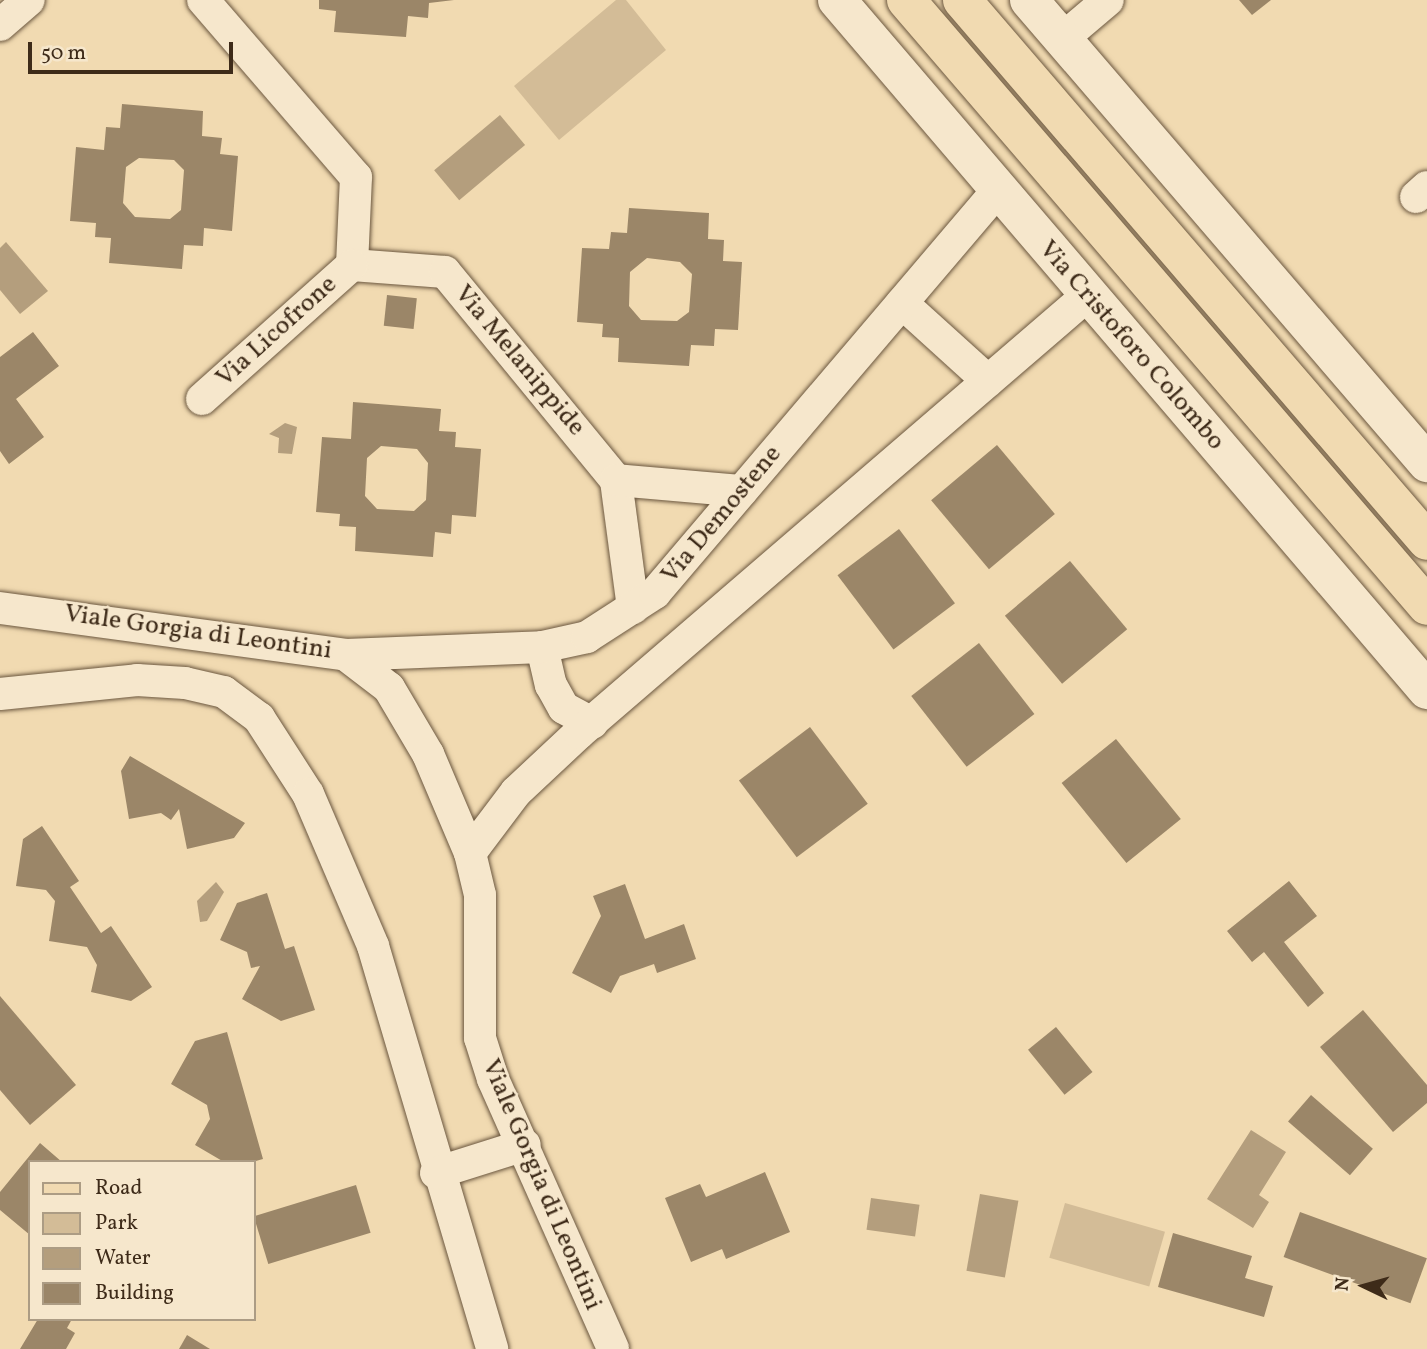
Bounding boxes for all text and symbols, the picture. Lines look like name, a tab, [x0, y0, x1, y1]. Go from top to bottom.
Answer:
scale bar	[32, 28, 236, 72]
text: 50 m	[41, 39, 86, 68]
street label: Via Cristoforo Colombo	[1031, 235, 1231, 457]
street label: Via Licofrone	[210, 270, 344, 394]
street label: Via Melanippide	[447, 279, 591, 443]
street label: Via Demostene	[655, 440, 789, 590]
street label: Viale Gorgia di Leontini	[62, 599, 334, 667]
street label: Viale Gorgia di Leontini	[474, 1055, 608, 1315]
legend	[28, 1160, 256, 1321]
text: Road	[95, 1174, 142, 1203]
text: Park	[95, 1209, 138, 1238]
text: Water	[95, 1244, 151, 1273]
north arrow	[1329, 1251, 1399, 1321]
text: N	[1330, 1276, 1357, 1292]
text: Building	[95, 1279, 174, 1308]

